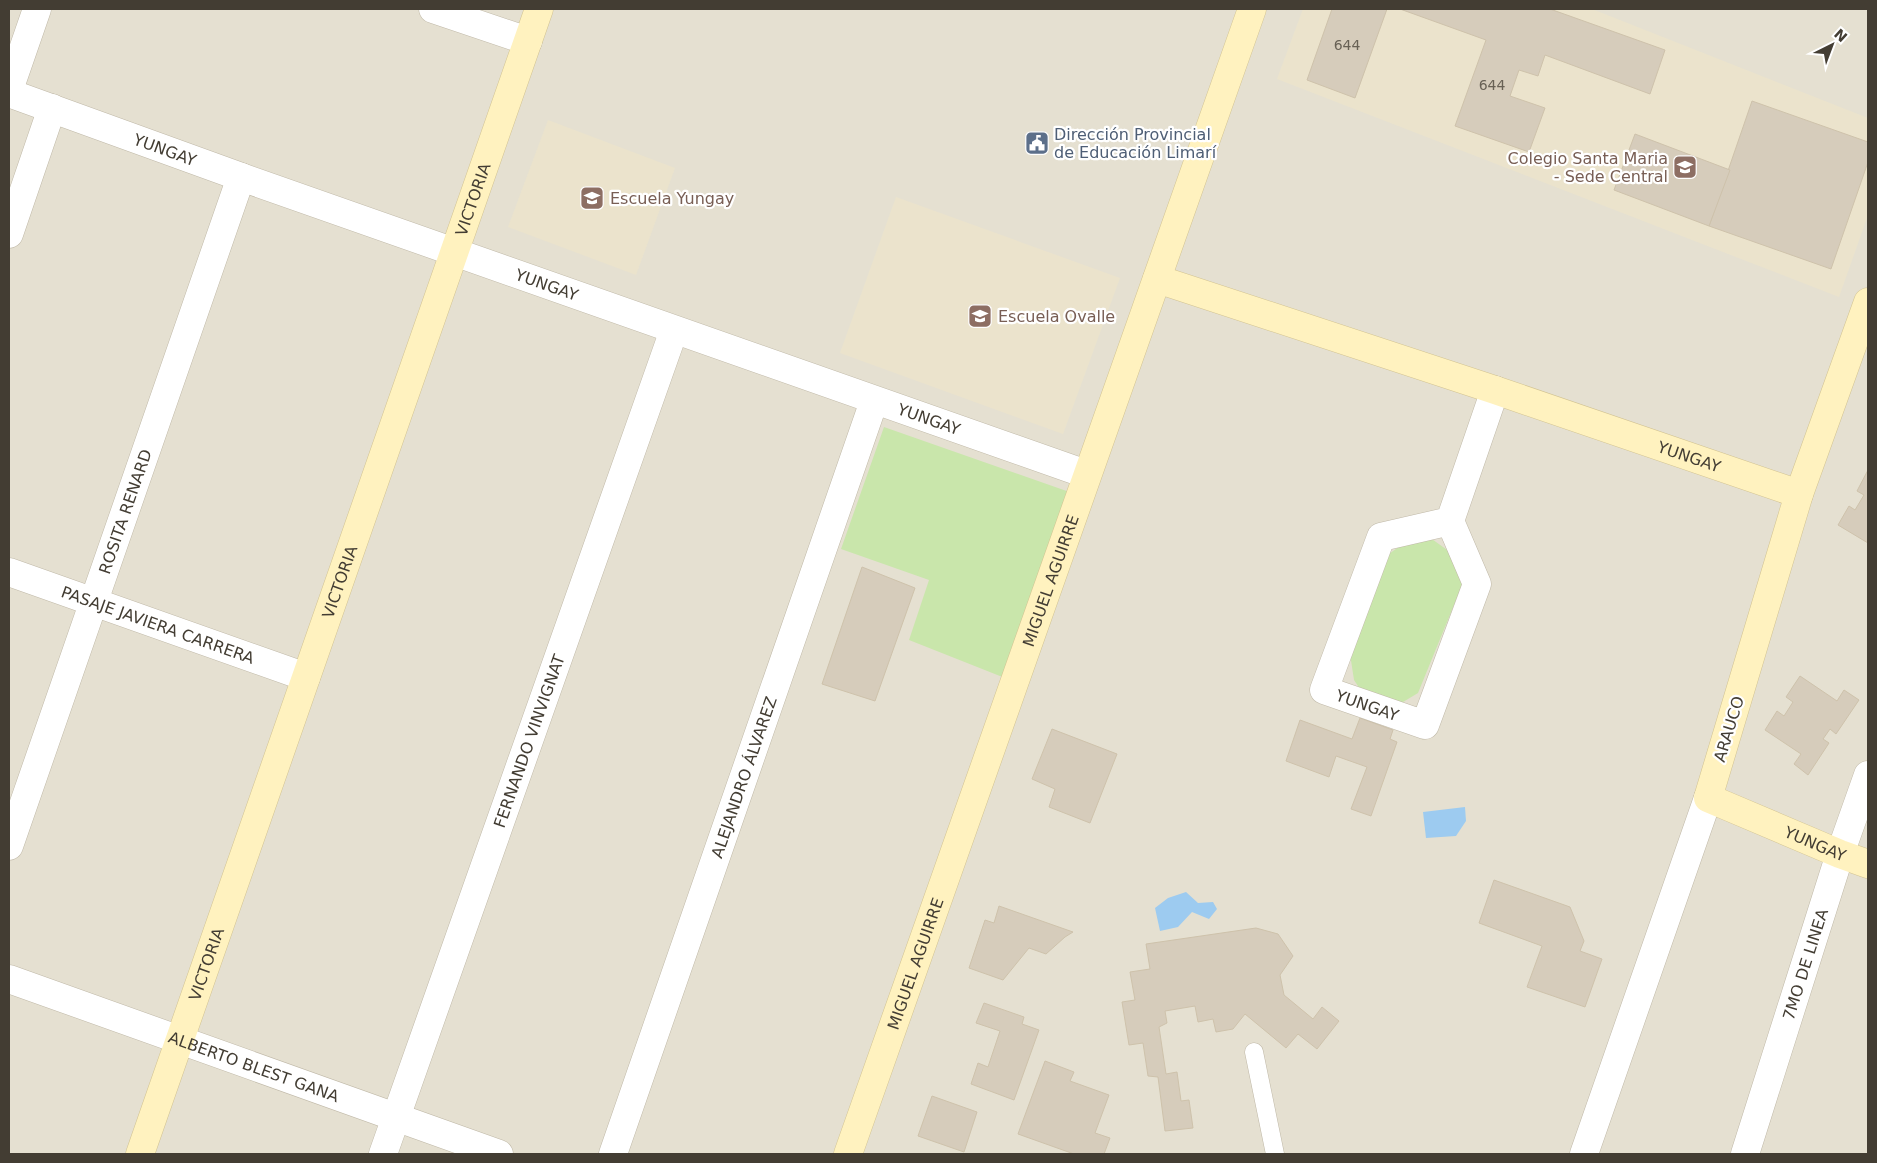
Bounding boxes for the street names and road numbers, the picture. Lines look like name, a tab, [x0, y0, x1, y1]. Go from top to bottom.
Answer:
street label: YUNGAY	[130, 129, 199, 170]
street label: VICTORIA	[451, 160, 494, 238]
street label: YUNGAY	[512, 264, 581, 304]
street label: YUNGAY	[894, 399, 963, 439]
street label: YUNGAY	[1654, 437, 1723, 476]
street label: ROSITA RENARD	[95, 447, 155, 576]
street label: MIGUEL AGUIRRE	[1018, 512, 1082, 649]
street label: VICTORIA	[318, 543, 361, 621]
street label: PASAJE JAVIERA CARRERA	[59, 582, 257, 668]
street label: FERNANDO VINVIGNAT	[490, 652, 568, 830]
street label: YUNGAY	[1332, 685, 1402, 725]
street label: ALEJANDRO ÁLVAREZ	[707, 694, 780, 860]
street label: ARAUCO	[1710, 694, 1748, 764]
street label: YUNGAY	[1781, 822, 1849, 865]
street label: MIGUEL AGUIRRE	[883, 895, 947, 1032]
street label: 7MO DE LINEA	[1779, 906, 1832, 1022]
street label: VICTORIA	[185, 925, 228, 1003]
street label: ALBERTO BLEST GANA	[166, 1027, 342, 1106]

